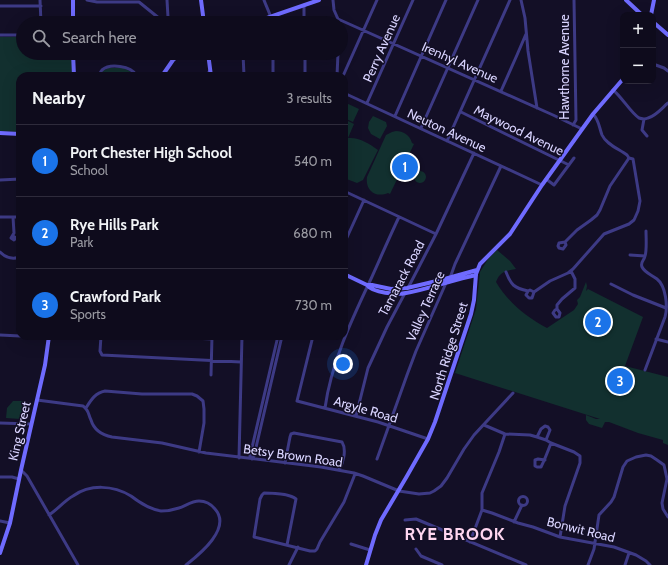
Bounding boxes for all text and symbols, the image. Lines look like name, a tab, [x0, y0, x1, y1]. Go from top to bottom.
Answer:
street label: Perry Avenue	[359, 11, 403, 85]
map controls	[620, 12, 656, 84]
button: +	[620, 12, 656, 48]
street label: Hawthorne Avenue	[556, 14, 572, 120]
search box	[16, 16, 348, 60]
icon: search	[30, 27, 52, 49]
text: Search here	[62, 29, 137, 47]
street label: Irenhyl Avenue	[419, 38, 501, 86]
button: −	[620, 48, 656, 84]
text: Nearby	[32, 88, 85, 108]
text: 3 results	[286, 90, 332, 106]
street label: Maywood Avenue	[471, 101, 567, 159]
street label: Neuton Avenue	[405, 105, 489, 155]
text: Port Chester High School	[70, 144, 232, 162]
pin: 1	[392, 152, 418, 182]
text: 1	[43, 153, 47, 169]
text: 540 m	[294, 153, 332, 169]
text: School	[70, 162, 108, 178]
text: Rye Hills Park	[70, 216, 159, 234]
text: 2	[42, 225, 48, 241]
text: 680 m	[293, 225, 332, 241]
text: Park	[70, 234, 93, 250]
street label: Tamarack Road	[374, 238, 428, 318]
street label: Valley Terrace	[402, 268, 448, 344]
text: Crawford Park	[70, 288, 161, 306]
text: 3	[41, 297, 49, 313]
text: 730 m	[295, 297, 332, 313]
street label: North Ridge Street	[425, 299, 471, 402]
text: Sports	[70, 306, 106, 322]
pin: 2	[585, 307, 611, 337]
your location	[333, 354, 353, 374]
pin: 3	[607, 366, 633, 396]
street label: Argyle Road	[332, 392, 400, 426]
street label: King Street	[4, 399, 34, 462]
street label: Betsy Brown Road	[242, 440, 344, 470]
street label: Bonwit Road	[545, 513, 617, 545]
district label: RYE BROOK	[405, 524, 505, 544]

